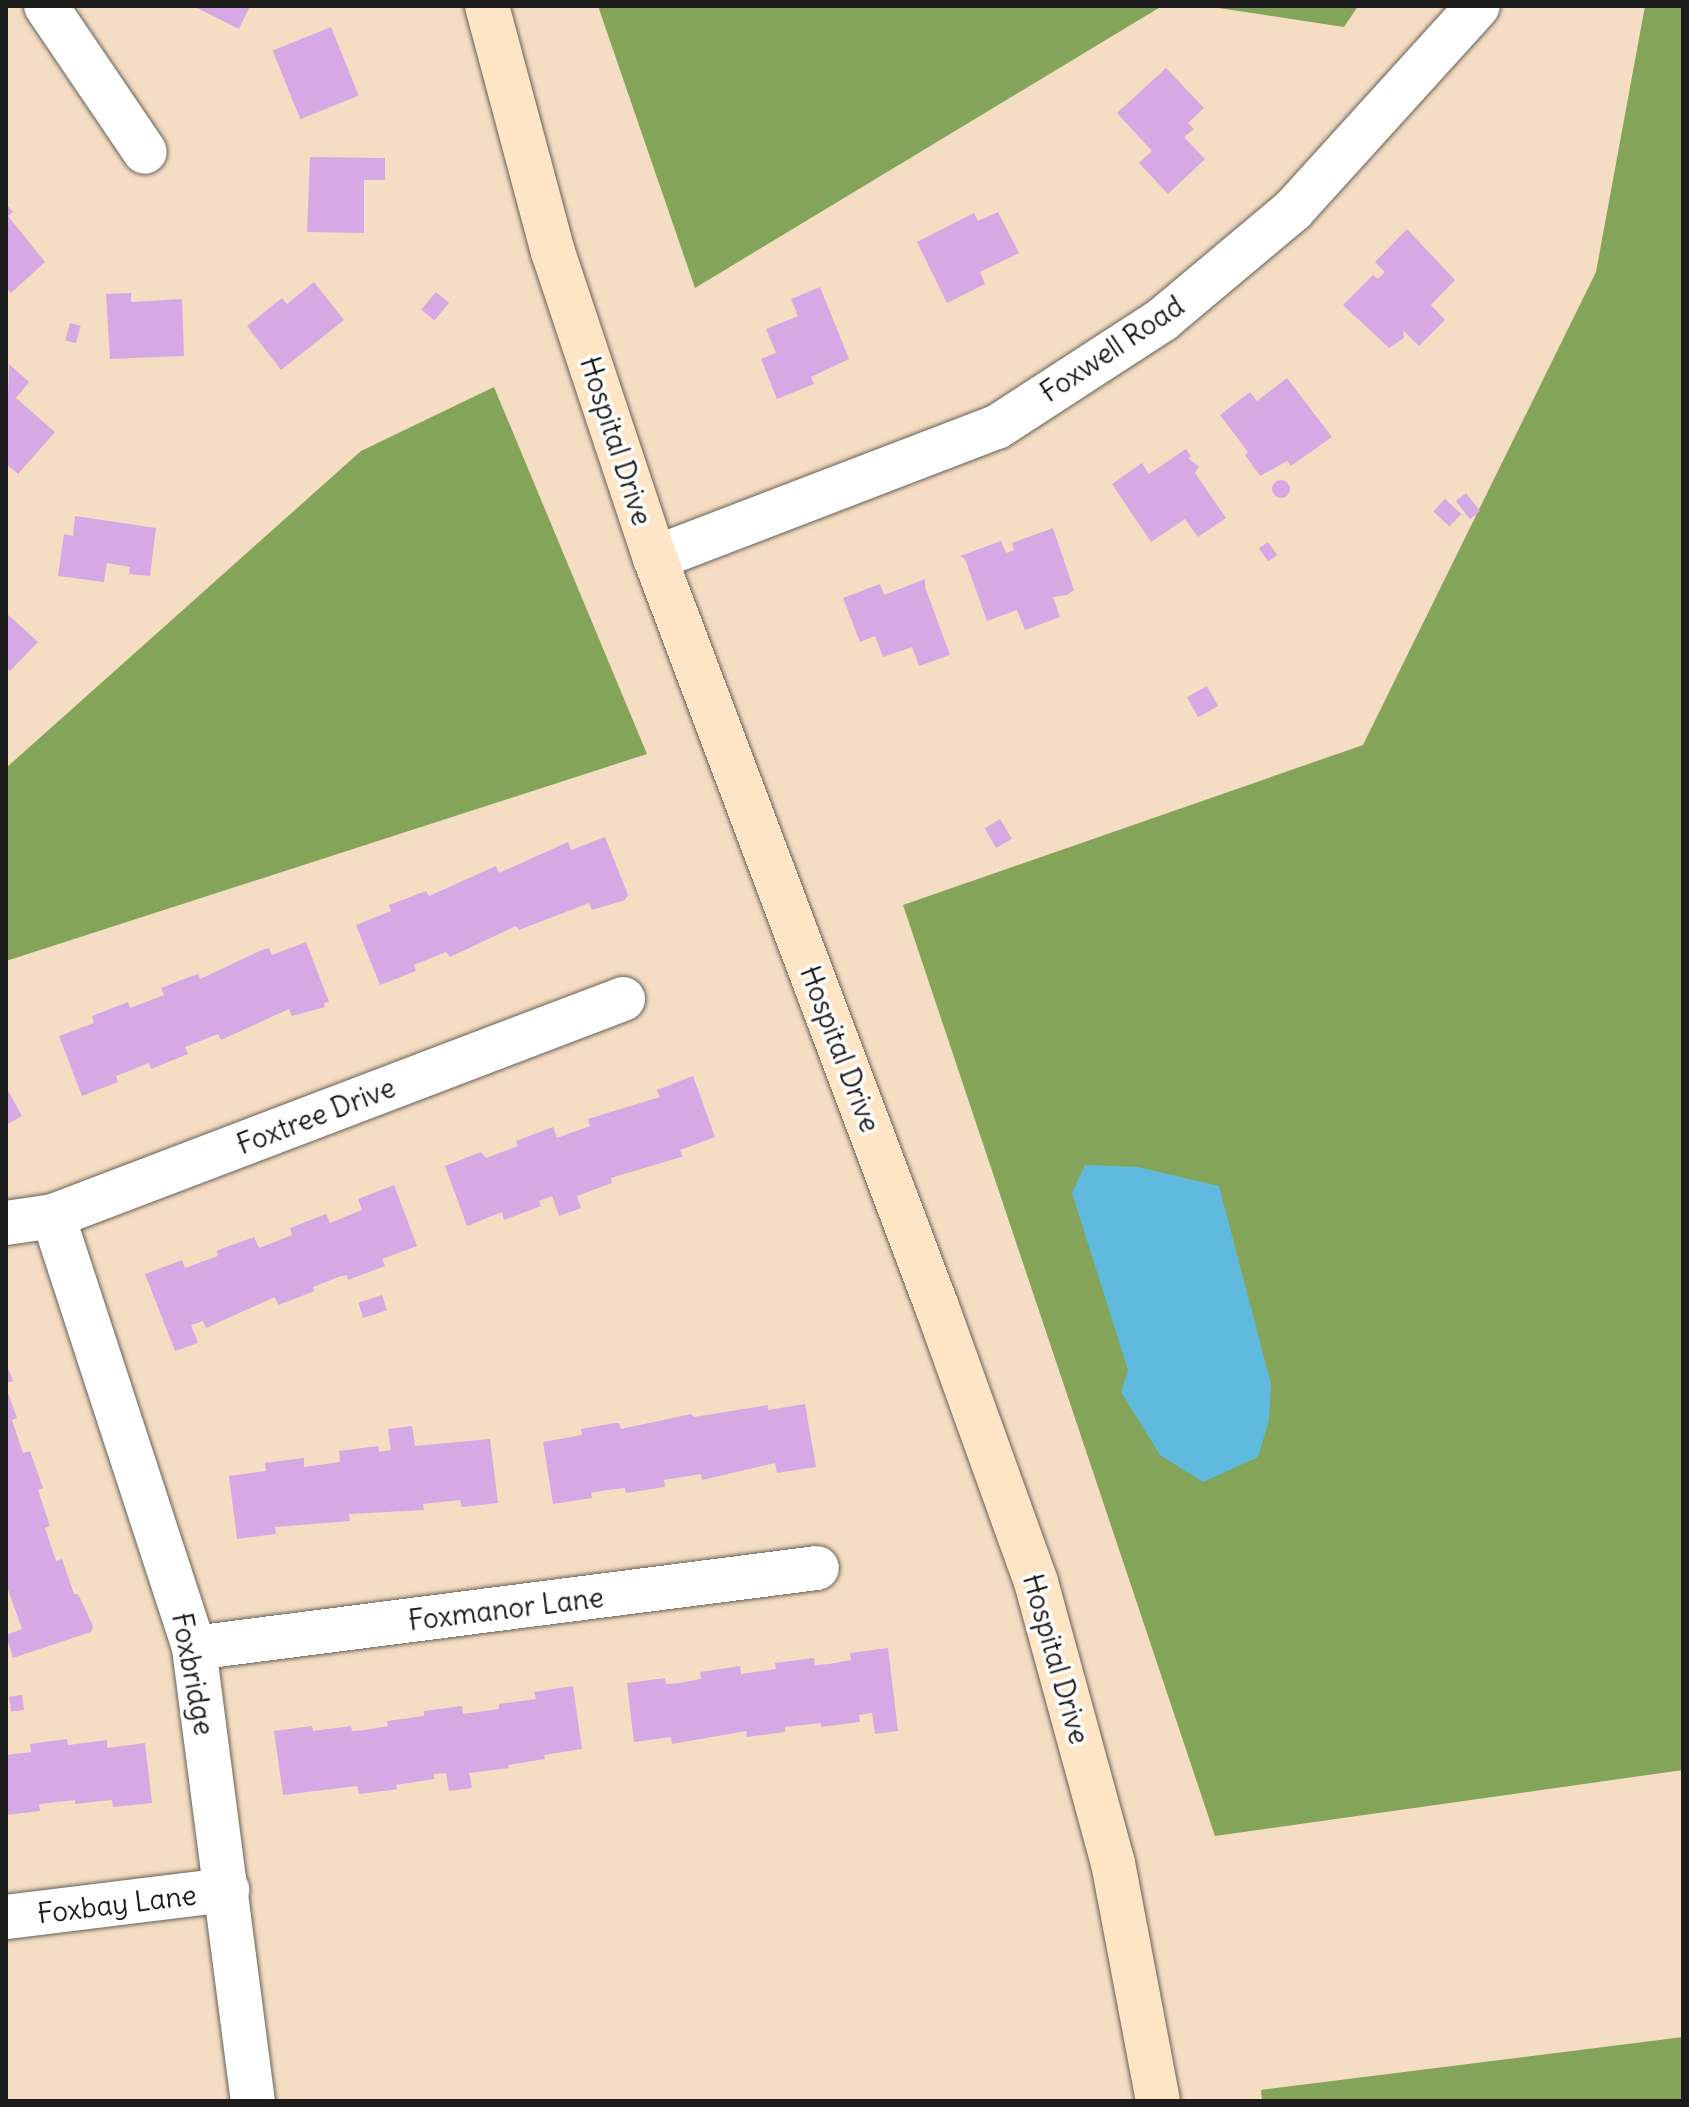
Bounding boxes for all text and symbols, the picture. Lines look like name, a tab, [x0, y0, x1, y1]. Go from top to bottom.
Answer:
street label: Foxwell Road	[1034, 289, 1190, 409]
street label: Hospital Drive	[573, 352, 659, 530]
street label: Hospital Drive	[793, 961, 887, 1137]
street label: Foxtree Drive	[232, 1070, 400, 1162]
street label: Hospital Drive	[1016, 1570, 1096, 1748]
street label: Foxmanor Lane	[406, 1580, 606, 1638]
street label: Foxbridge	[165, 1610, 221, 1738]
street label: Foxbay Lane	[36, 1878, 198, 1930]

